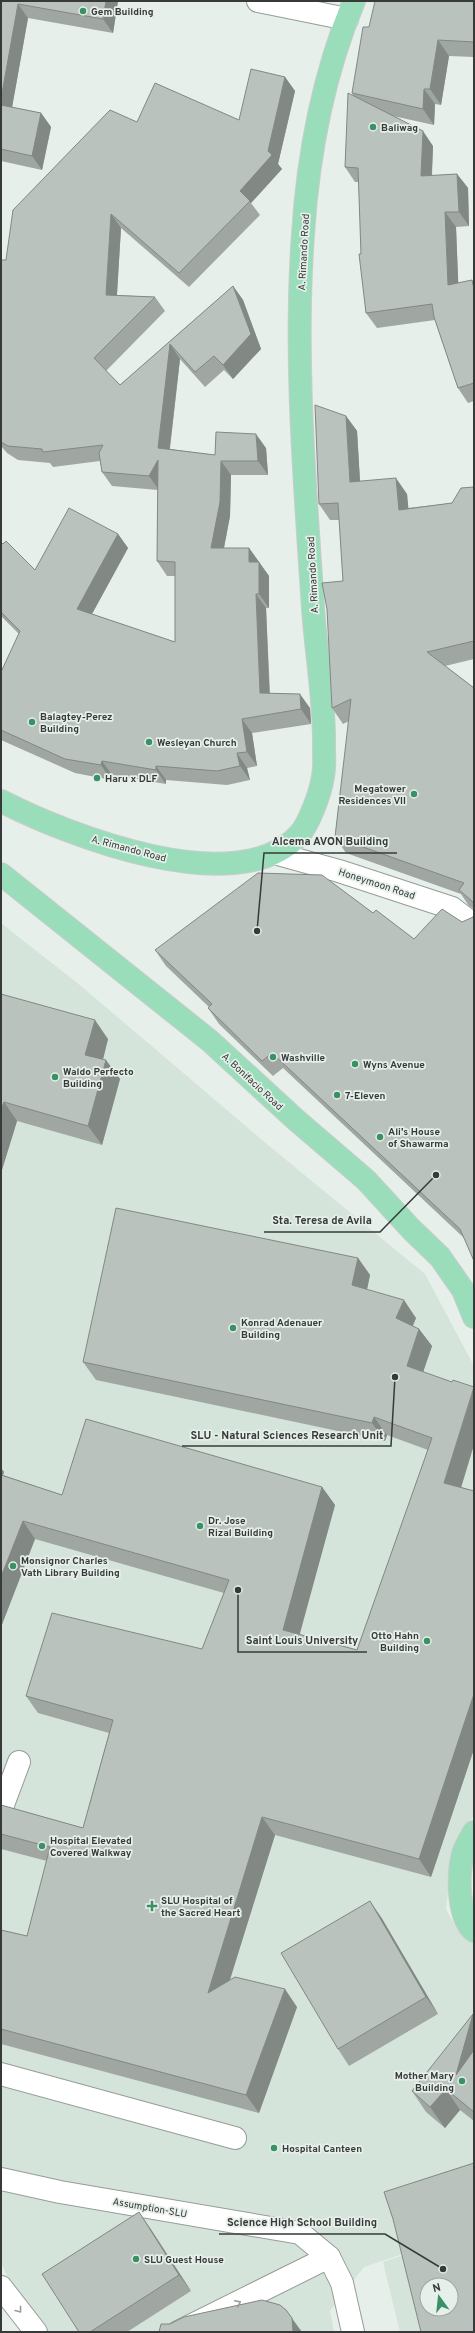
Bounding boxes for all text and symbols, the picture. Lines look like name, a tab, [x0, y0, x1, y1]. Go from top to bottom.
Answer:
marker: Gem Building	[78, 6, 88, 16]
place label: Gem Building	[91, 6, 154, 19]
marker: Baliwag	[368, 122, 378, 132]
place label: Baliwag	[381, 122, 418, 135]
street label: A. Rimando Road	[296, 213, 313, 291]
street label: A. Rimando Road	[305, 536, 322, 614]
place label: Balagtey-Perez Building	[40, 711, 113, 736]
marker: Balagtey-Perez Building	[27, 717, 37, 727]
marker: Wesleyan Church	[144, 737, 154, 747]
place label: Wesleyan Church	[157, 737, 237, 750]
marker: Haru x DLF	[92, 773, 102, 783]
place label: Haru x DLF	[105, 773, 157, 786]
place label: Megatower Residences VII	[338, 783, 407, 808]
marker: Megatower Residences VII	[409, 789, 419, 799]
callout: Alcema AVON Building	[264, 830, 397, 853]
street label: A. Rimando Road	[90, 833, 167, 866]
text: Alcema AVON Building	[272, 835, 388, 849]
street label: Honeymoon Road	[337, 866, 417, 903]
street label: A. Bonifacio Road	[219, 1050, 285, 1114]
marker: Washville	[268, 1052, 278, 1062]
place label: Washville	[281, 1052, 326, 1065]
marker: Wyns Avenue	[350, 1059, 360, 1069]
place label: Wyns Avenue	[363, 1059, 425, 1072]
place label: Waldo Perfecto Building	[63, 1066, 134, 1091]
marker: Waldo Perfecto Building	[50, 1072, 60, 1082]
marker: 7-Eleven	[332, 1090, 342, 1100]
place label: 7-Eleven	[345, 1090, 386, 1103]
place label: Ali's House of Shawarma	[388, 1126, 449, 1151]
marker: Ali's House of Shawarma	[375, 1132, 385, 1142]
callout: Sta. Teresa de Avila	[264, 1209, 380, 1232]
text: Sta. Teresa de Avila	[272, 1214, 372, 1228]
place label: Konrad Adenauer Building	[241, 1317, 323, 1342]
marker: Konrad Adenauer Building	[228, 1323, 238, 1333]
callout: SLU - Natural Sciences Research Unit	[182, 1423, 391, 1446]
text: SLU - Natural Sciences Research Unit	[191, 1429, 383, 1443]
place label: Dr. Jose Rizal Building	[208, 1515, 273, 1540]
marker: Dr. Jose Rizal Building	[195, 1521, 205, 1531]
place label: Monsignor Charles Vath Library Building	[21, 1555, 120, 1580]
marker: Monsignor Charles Vath Library Building	[8, 1561, 18, 1571]
callout: Saint Louis University	[238, 1629, 367, 1652]
place label: Otto Hahn Building	[371, 1630, 419, 1655]
text: Saint Louis University	[246, 1634, 358, 1648]
marker: Otto Hahn Building	[422, 1636, 432, 1646]
place label: Hospital Elevated Covered Walkway	[50, 1835, 132, 1860]
marker: Hospital Elevated Covered Walkway	[37, 1841, 47, 1851]
place label: SLU Hospital of the Sacred Heart	[161, 1895, 240, 1920]
marker: SLU Hospital of the Sacred Heart	[146, 1900, 158, 1912]
place label: Mother Mary Building	[395, 2070, 454, 2095]
marker: Mother Mary Building	[457, 2076, 467, 2086]
marker: Hospital Canteen	[269, 2143, 279, 2153]
place label: Hospital Canteen	[282, 2143, 362, 2156]
street label: Assumption-SLU	[111, 2196, 188, 2221]
callout: Science High School Building	[219, 2211, 385, 2234]
text: Science High School Building	[227, 2216, 377, 2230]
marker: SLU Guest House	[131, 2254, 141, 2264]
place label: SLU Guest House	[144, 2254, 224, 2267]
north arrow	[419, 2277, 459, 2317]
text: N	[431, 2281, 442, 2296]
one-way arrow	[234, 2300, 242, 2308]
one-way arrow	[14, 2305, 21, 2312]

